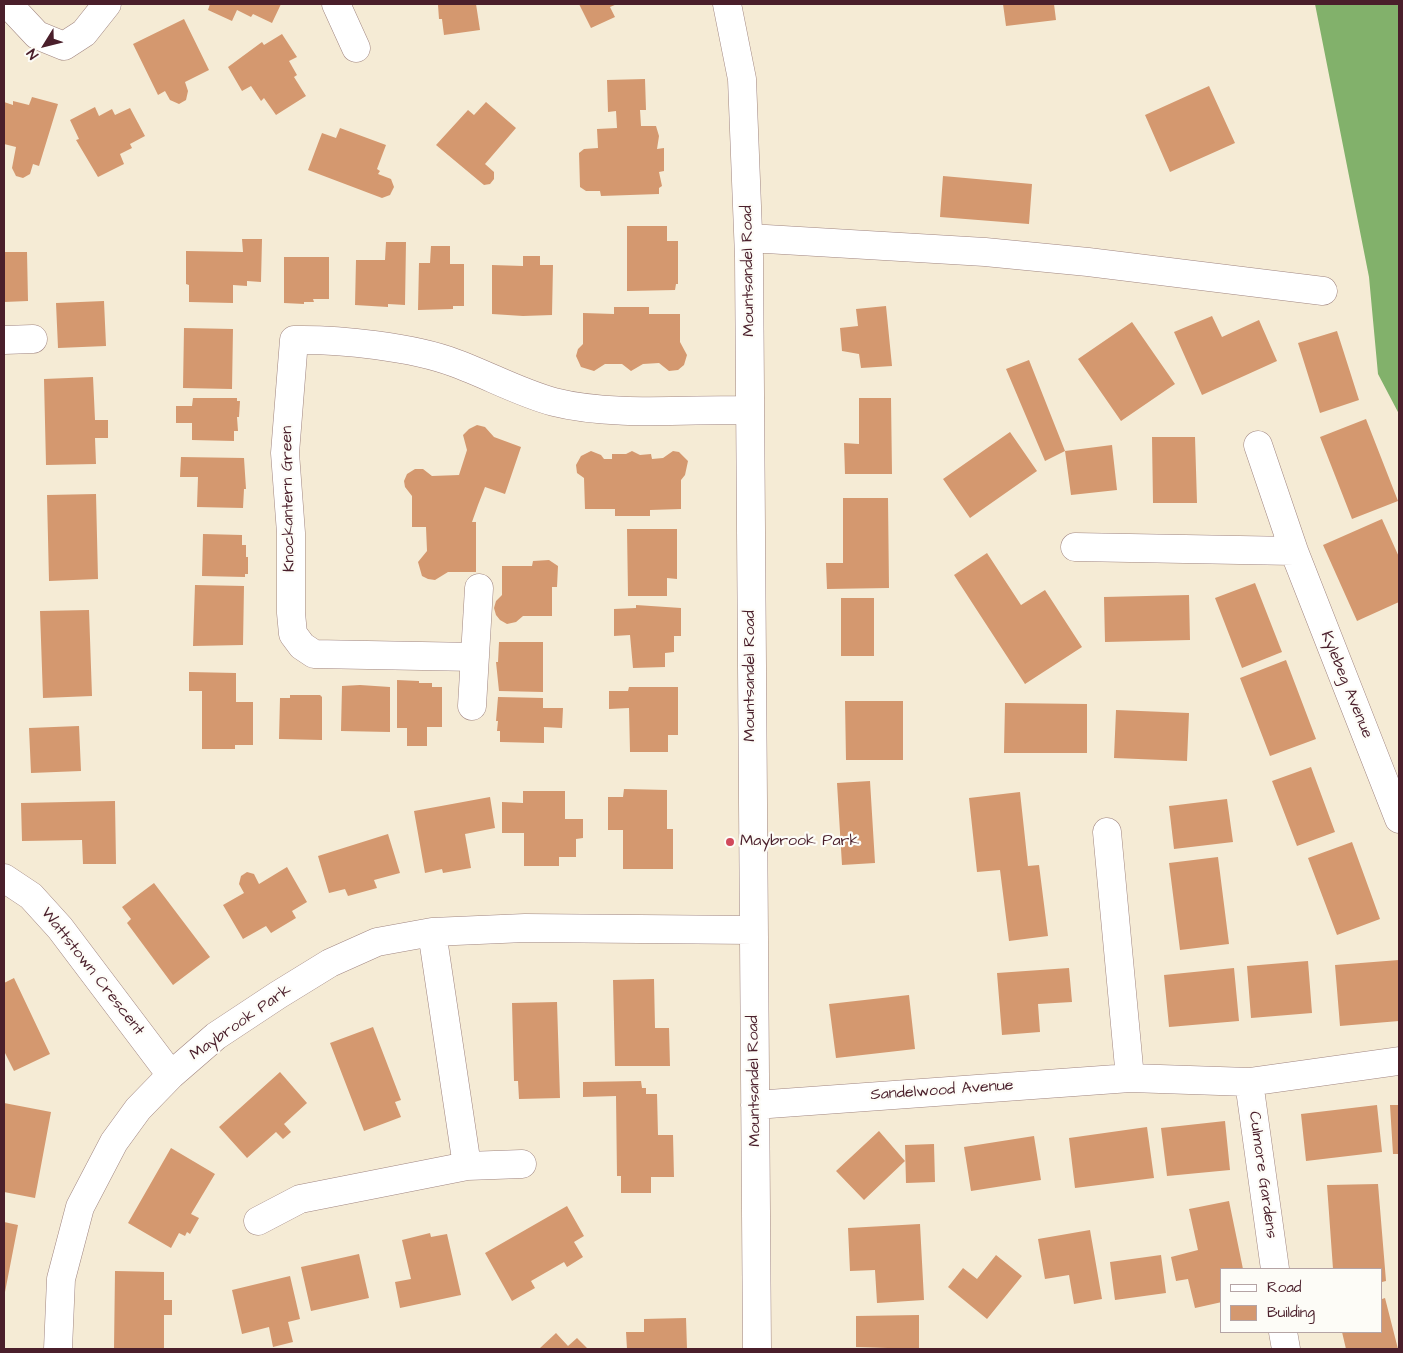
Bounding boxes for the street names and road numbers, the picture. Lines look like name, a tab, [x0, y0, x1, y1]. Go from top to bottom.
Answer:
street label: Mountsandel Road	[738, 205, 760, 337]
street label: Knockantern Green	[278, 426, 300, 572]
street label: Mountsandel Road	[741, 610, 761, 742]
street label: Kylebeg Avenue	[1316, 629, 1376, 741]
street label: Wattstown Crescent	[36, 904, 148, 1040]
street label: Maybrook Park	[187, 981, 295, 1065]
street label: Mountsandel Road	[744, 1015, 766, 1147]
street label: Sandelwood Avenue	[870, 1076, 1014, 1106]
street label: Culmore Gardens	[1244, 1110, 1280, 1240]

